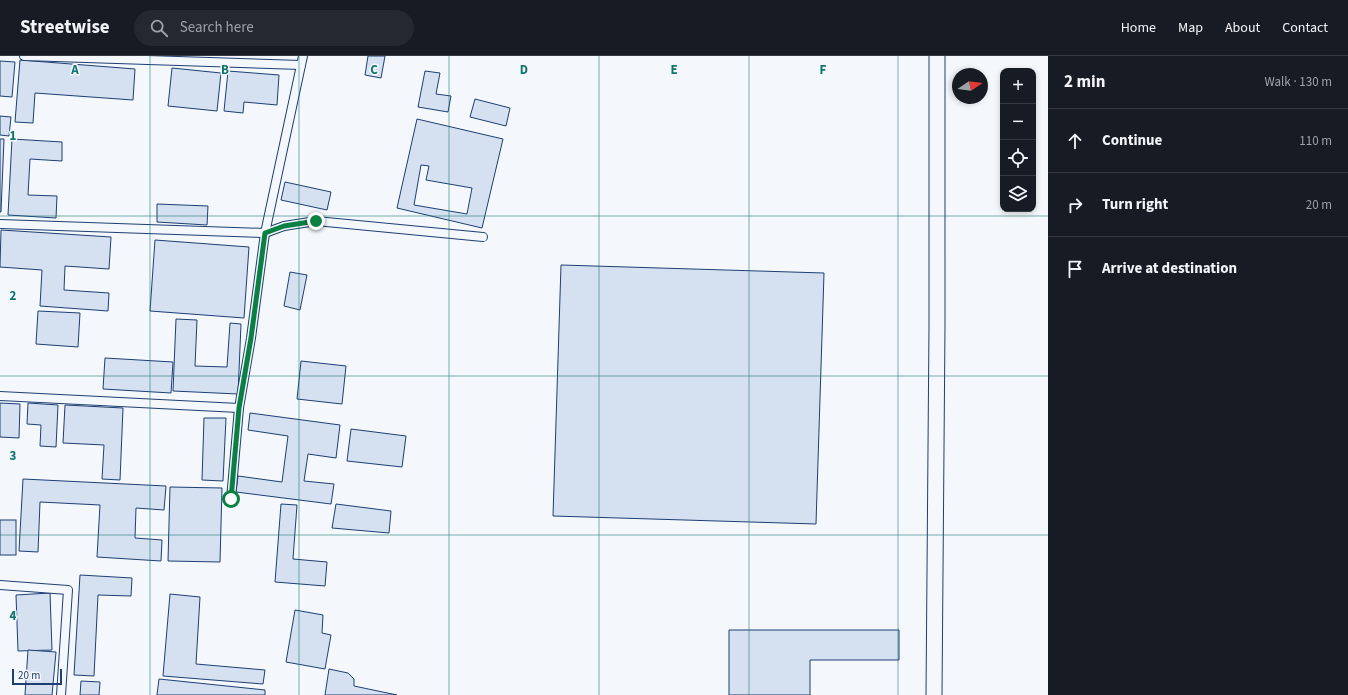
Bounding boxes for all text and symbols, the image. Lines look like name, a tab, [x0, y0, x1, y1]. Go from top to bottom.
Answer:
search box	[134, 10, 414, 46]
text: Streetwise	[20, 14, 110, 41]
icon: search	[148, 17, 170, 39]
text: Search here	[180, 17, 254, 38]
text: Home	[1121, 18, 1156, 38]
text: Map	[1178, 18, 1203, 38]
text: About	[1225, 18, 1260, 38]
text: Contact	[1282, 18, 1328, 38]
text: A	[70, 61, 79, 79]
text: B	[221, 61, 229, 79]
text: C	[370, 61, 378, 79]
text: D	[520, 61, 528, 79]
text: E	[670, 61, 678, 79]
text: F	[820, 61, 827, 79]
north arrow	[952, 68, 988, 104]
map controls	[1000, 68, 1036, 212]
button: +	[1000, 68, 1036, 104]
text: 2 min	[1064, 70, 1105, 94]
text: Walk · 130 m	[1264, 73, 1332, 91]
button: −	[1000, 104, 1036, 140]
text: 1	[10, 127, 17, 145]
icon: ahead	[1064, 130, 1086, 152]
text: Continue	[1102, 130, 1162, 151]
text: 110 m	[1299, 132, 1332, 150]
button: locate	[1000, 140, 1036, 176]
button: layers	[1000, 176, 1036, 212]
icon: right	[1064, 194, 1086, 216]
text: Turn right	[1102, 194, 1168, 215]
text: 20 m	[1306, 196, 1332, 214]
route end	[307, 212, 325, 230]
icon: arrive	[1064, 258, 1086, 280]
text: Arrive at destination	[1102, 258, 1237, 279]
text: 2	[10, 287, 17, 305]
text: 3	[10, 447, 17, 465]
route start	[222, 490, 240, 508]
text: 4	[10, 607, 17, 625]
scale bar	[12, 667, 62, 686]
text: 20 m	[18, 668, 40, 683]

